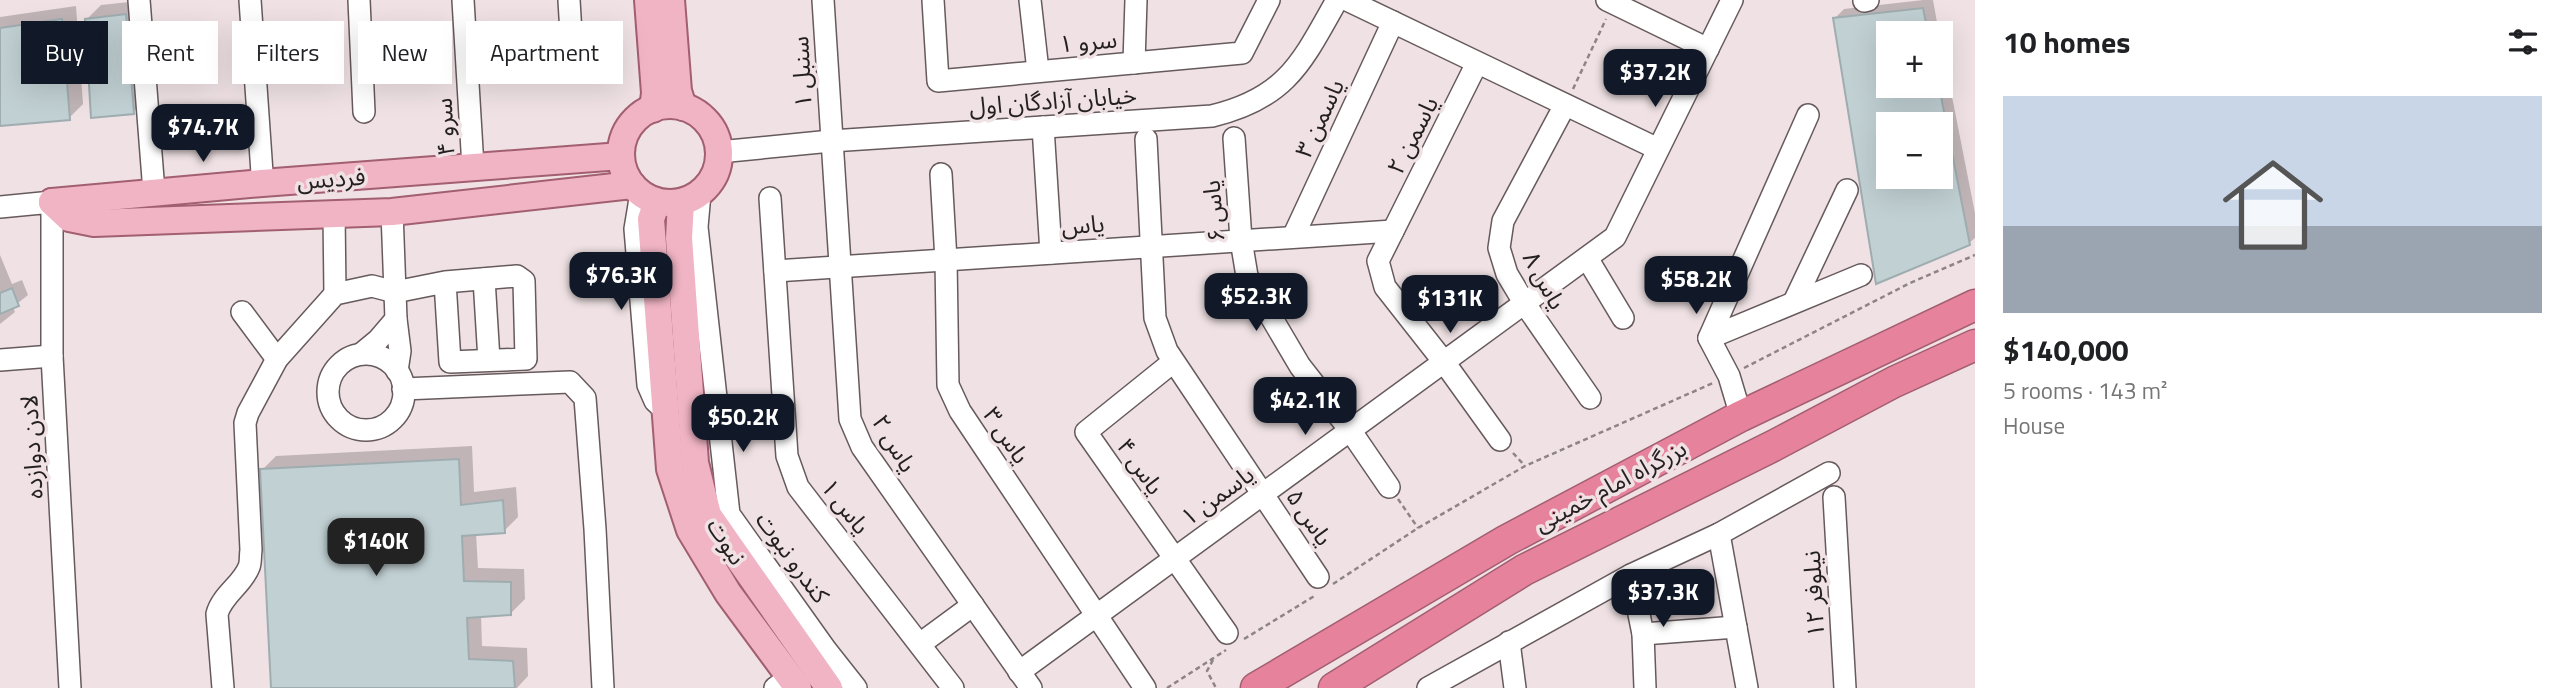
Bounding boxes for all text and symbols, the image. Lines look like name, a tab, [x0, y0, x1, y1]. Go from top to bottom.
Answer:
text: 10 homes	[2003, 19, 2130, 65]
chip: Buy	[21, 21, 108, 84]
chip: Rent	[122, 21, 218, 84]
chip: Filters	[232, 21, 344, 84]
chip: New	[358, 21, 452, 84]
chip: Apartment	[466, 21, 623, 84]
street label: سرو ۱	[1058, 21, 1118, 61]
map controls	[1876, 21, 1953, 189]
button: +	[1876, 21, 1953, 98]
icon: filters	[2504, 23, 2542, 61]
street label: سنبل ۱	[781, 35, 821, 109]
pin: $37.2K	[1598, 50, 1712, 109]
text: $37.2K	[1619, 54, 1691, 89]
street label: یاسمن ۳	[1285, 73, 1353, 163]
street label: خیابان آزادگان اول	[968, 76, 1138, 124]
street label: یاسمن ۲	[1377, 90, 1447, 180]
street label: سرو ۴	[425, 97, 463, 157]
pin: $74.7K	[146, 104, 260, 164]
text: $74.7K	[167, 109, 239, 144]
button: −	[1876, 112, 1953, 189]
icon: home	[2210, 142, 2336, 268]
street label: فردیس	[296, 158, 366, 198]
street label: یاس ۶	[1192, 178, 1234, 244]
street label: یاس	[1060, 205, 1106, 243]
street label: یاس ۸	[1514, 244, 1576, 316]
pin: $76.3K	[564, 252, 678, 312]
pin: $58.2K	[1639, 256, 1753, 316]
text: $76.3K	[585, 257, 657, 292]
text: $58.2K	[1660, 261, 1732, 296]
pin: $52.3K	[1199, 274, 1313, 333]
pin: $131K	[1401, 276, 1499, 335]
text: $52.3K	[1220, 278, 1292, 313]
text: $131K	[1417, 280, 1483, 315]
text: $140,000	[2003, 327, 2129, 373]
text: 5 rooms · 143 m²	[2003, 373, 2167, 408]
pin: $42.1K	[1248, 378, 1362, 437]
text: $42.1K	[1269, 382, 1341, 417]
street label: لادن دوازده	[10, 394, 52, 500]
pin: $50.2K	[686, 394, 800, 454]
text: $50.2K	[707, 399, 779, 434]
street label: یاس ۳	[975, 399, 1039, 471]
street label: یاس ۲	[864, 407, 926, 479]
text: House	[2003, 408, 2065, 443]
street label: یاس ۴	[1108, 430, 1174, 502]
street label: بزرگراه امام خمینی	[1527, 430, 1693, 541]
street label: یاسمن ۱	[1173, 456, 1261, 534]
street label: یاس ۱	[813, 470, 879, 542]
street label: یاس ۵	[1278, 481, 1342, 553]
street label: کندرو نبوت	[747, 504, 839, 611]
street label: نبوت	[698, 510, 756, 572]
pin: $140K	[327, 518, 425, 578]
text: $140K	[343, 523, 409, 558]
street label: نیلوفر ۱۲	[1793, 550, 1833, 638]
pin: $37.3K	[1606, 570, 1720, 629]
text: $37.3K	[1627, 574, 1699, 609]

